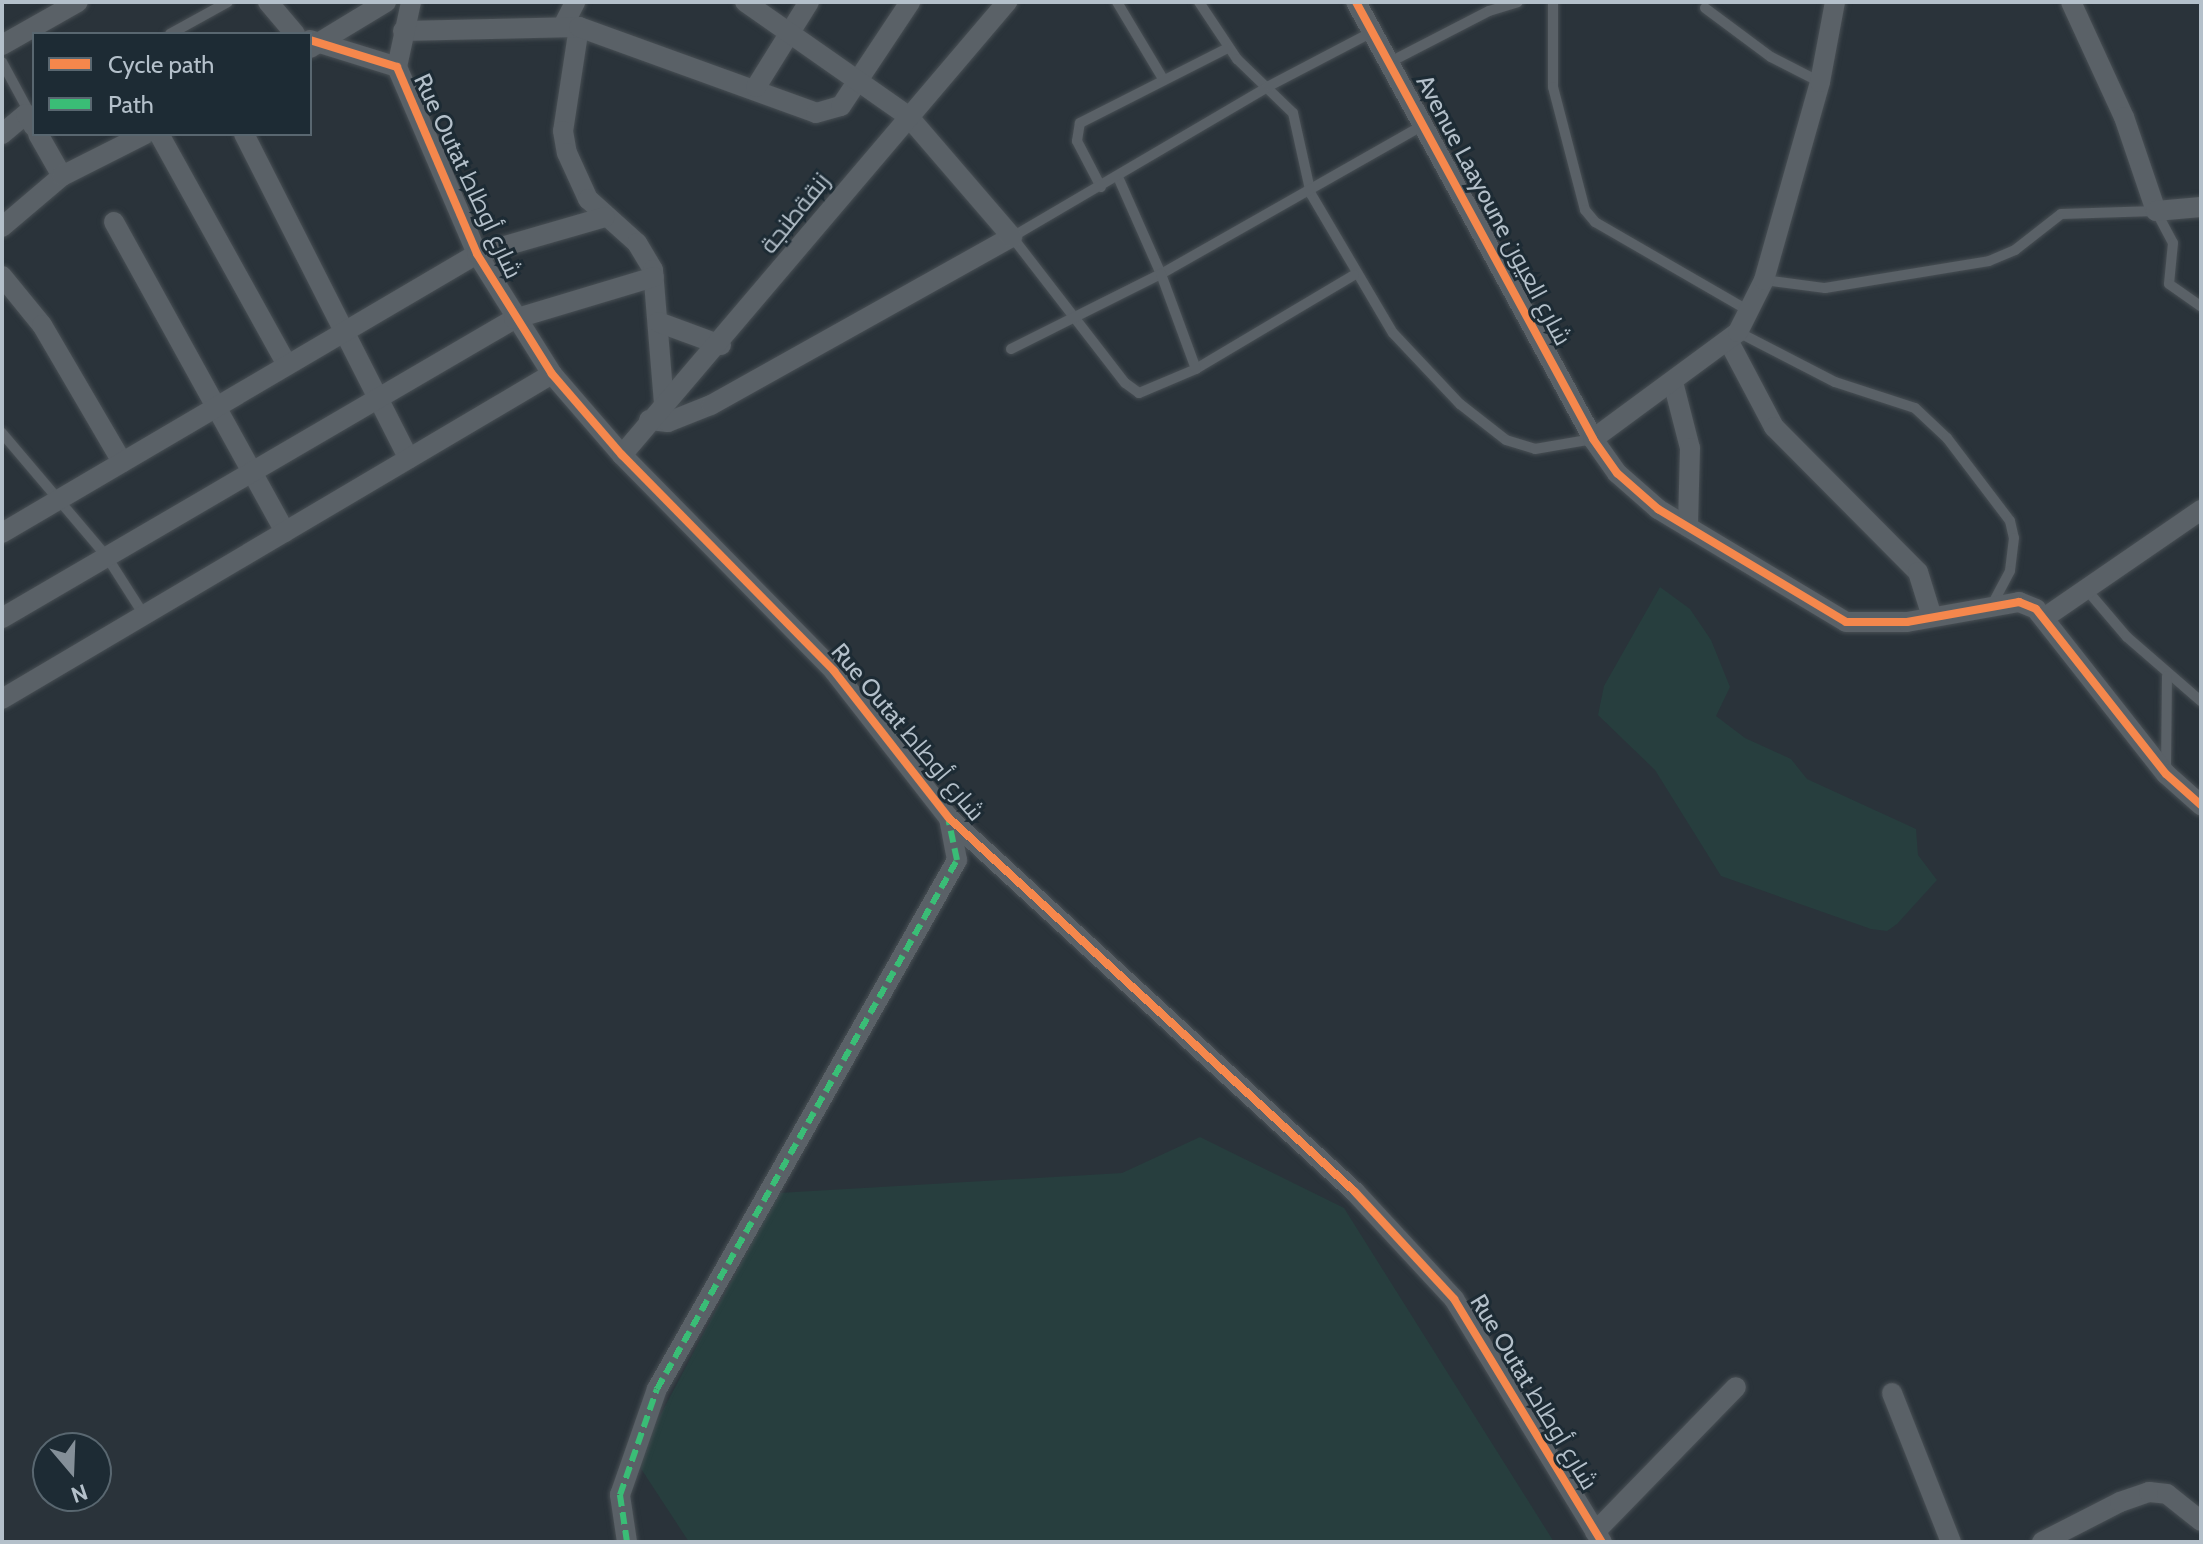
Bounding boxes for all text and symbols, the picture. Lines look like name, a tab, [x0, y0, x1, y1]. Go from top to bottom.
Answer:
legend	[32, 32, 312, 136]
text: Cycle path	[108, 50, 214, 79]
street label: Rue Outat شارع أوطاط	[408, 69, 528, 283]
street label: Avenue Laayoune شارع العيون	[1410, 70, 1578, 350]
text: Path	[108, 90, 154, 119]
street label: زنقةطنجة	[754, 167, 836, 259]
street label: Rue Outat شارع أوطاط	[825, 637, 991, 827]
street label: Rue Outat شارع أوطاط	[1464, 1289, 1604, 1495]
north arrow	[32, 1432, 112, 1512]
text: N	[68, 1478, 91, 1509]

